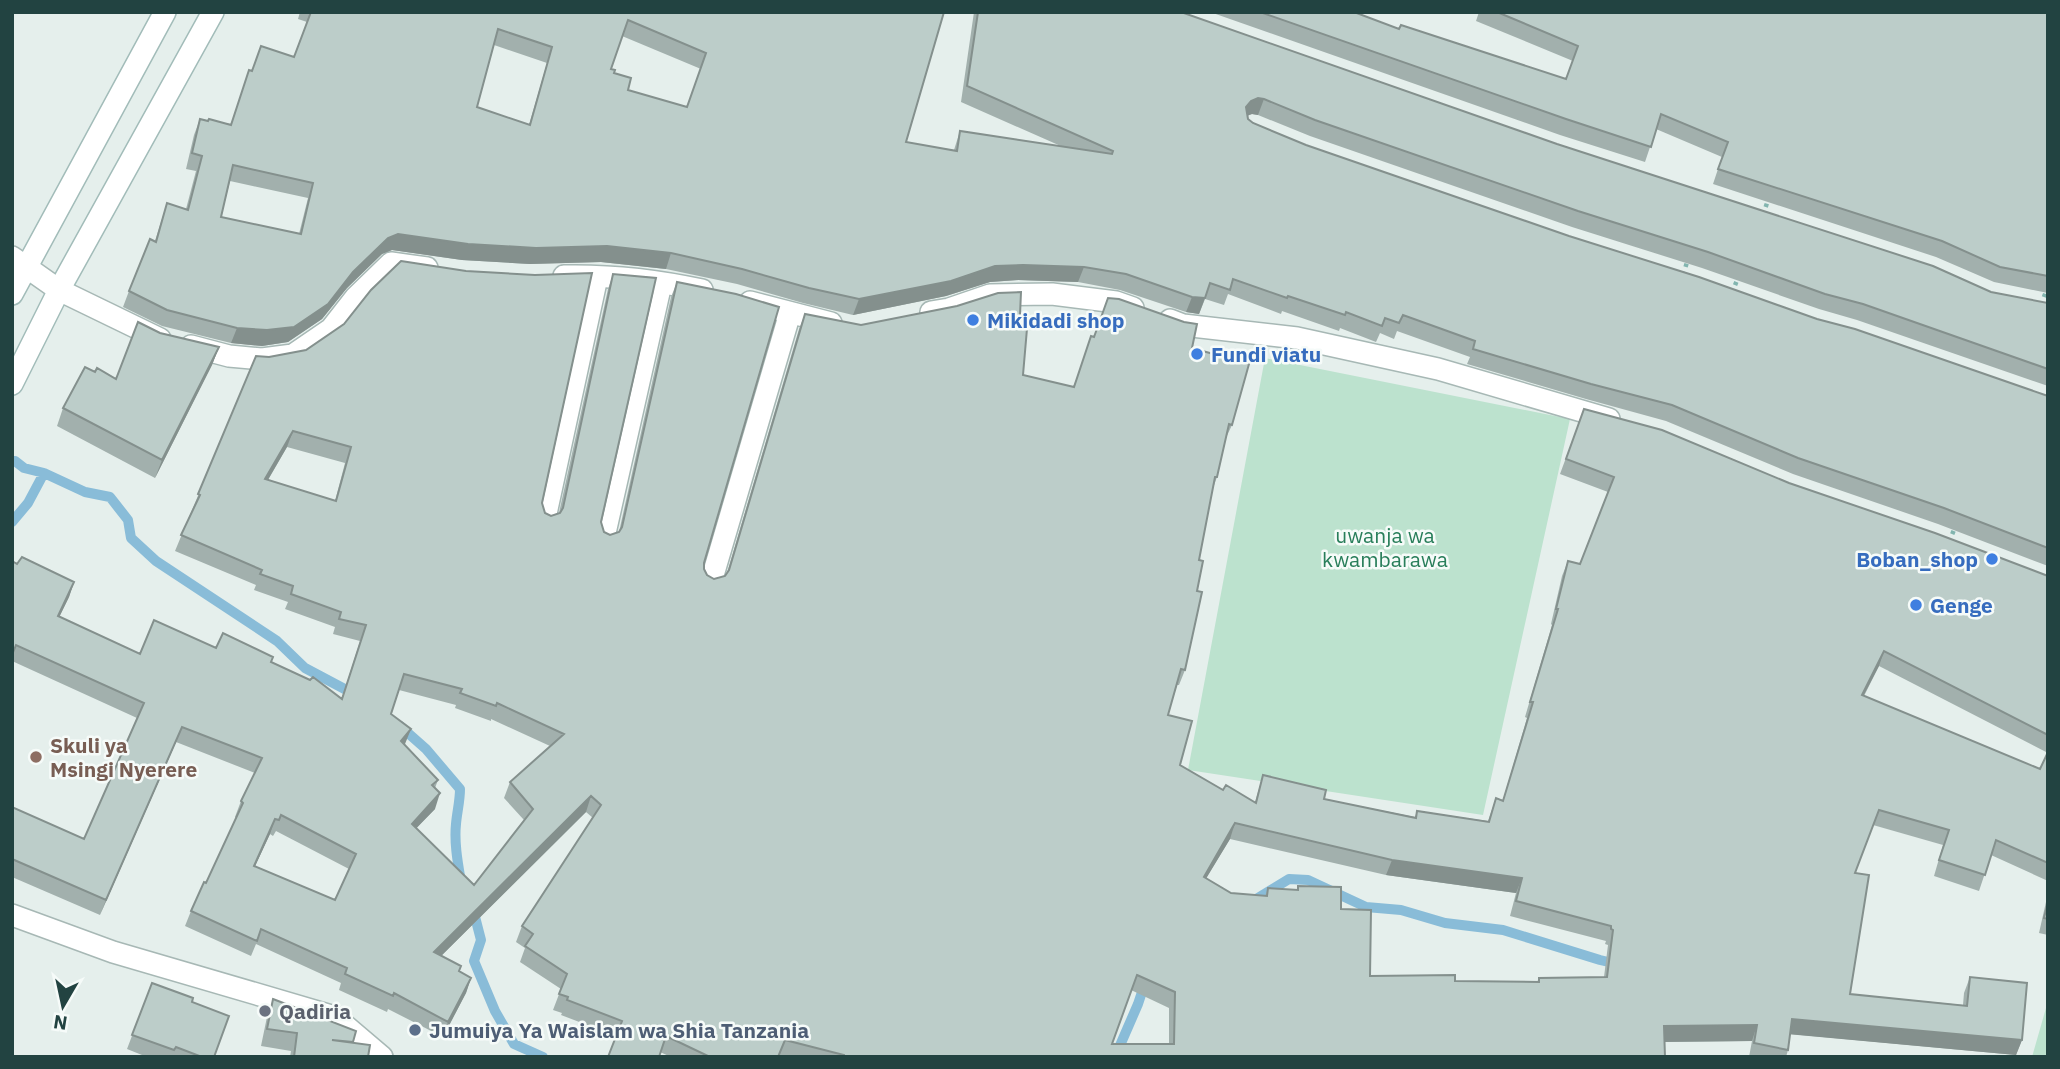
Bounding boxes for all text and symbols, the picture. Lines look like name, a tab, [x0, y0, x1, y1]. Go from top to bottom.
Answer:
place label: Mikidadi shop	[987, 306, 1125, 334]
marker: Mikidadi shop	[965, 312, 981, 328]
place label: Fundi viatu	[1211, 340, 1321, 368]
marker: Fundi viatu	[1189, 346, 1205, 362]
park label: uwanja wa kwambarawa	[1322, 521, 1448, 573]
place label: Boban_shop	[1856, 545, 1978, 573]
marker: Boban_shop	[1984, 551, 2000, 567]
place label: Genge	[1930, 591, 1993, 619]
marker: Genge	[1908, 597, 1924, 613]
place label: Skuli ya Msingi Nyerere	[50, 731, 197, 783]
marker: Skuli ya Msingi Nyerere	[28, 749, 44, 765]
north arrow	[28, 971, 98, 1041]
place label: Qadiria	[279, 997, 351, 1025]
marker: Qadiria	[257, 1003, 273, 1019]
text: N	[52, 1010, 69, 1036]
place label: Jumuiya Ya Waislam wa Shia Tanzania	[429, 1016, 809, 1044]
marker: Jumuiya Ya Waislam wa Shia Tanzania	[407, 1022, 423, 1038]

